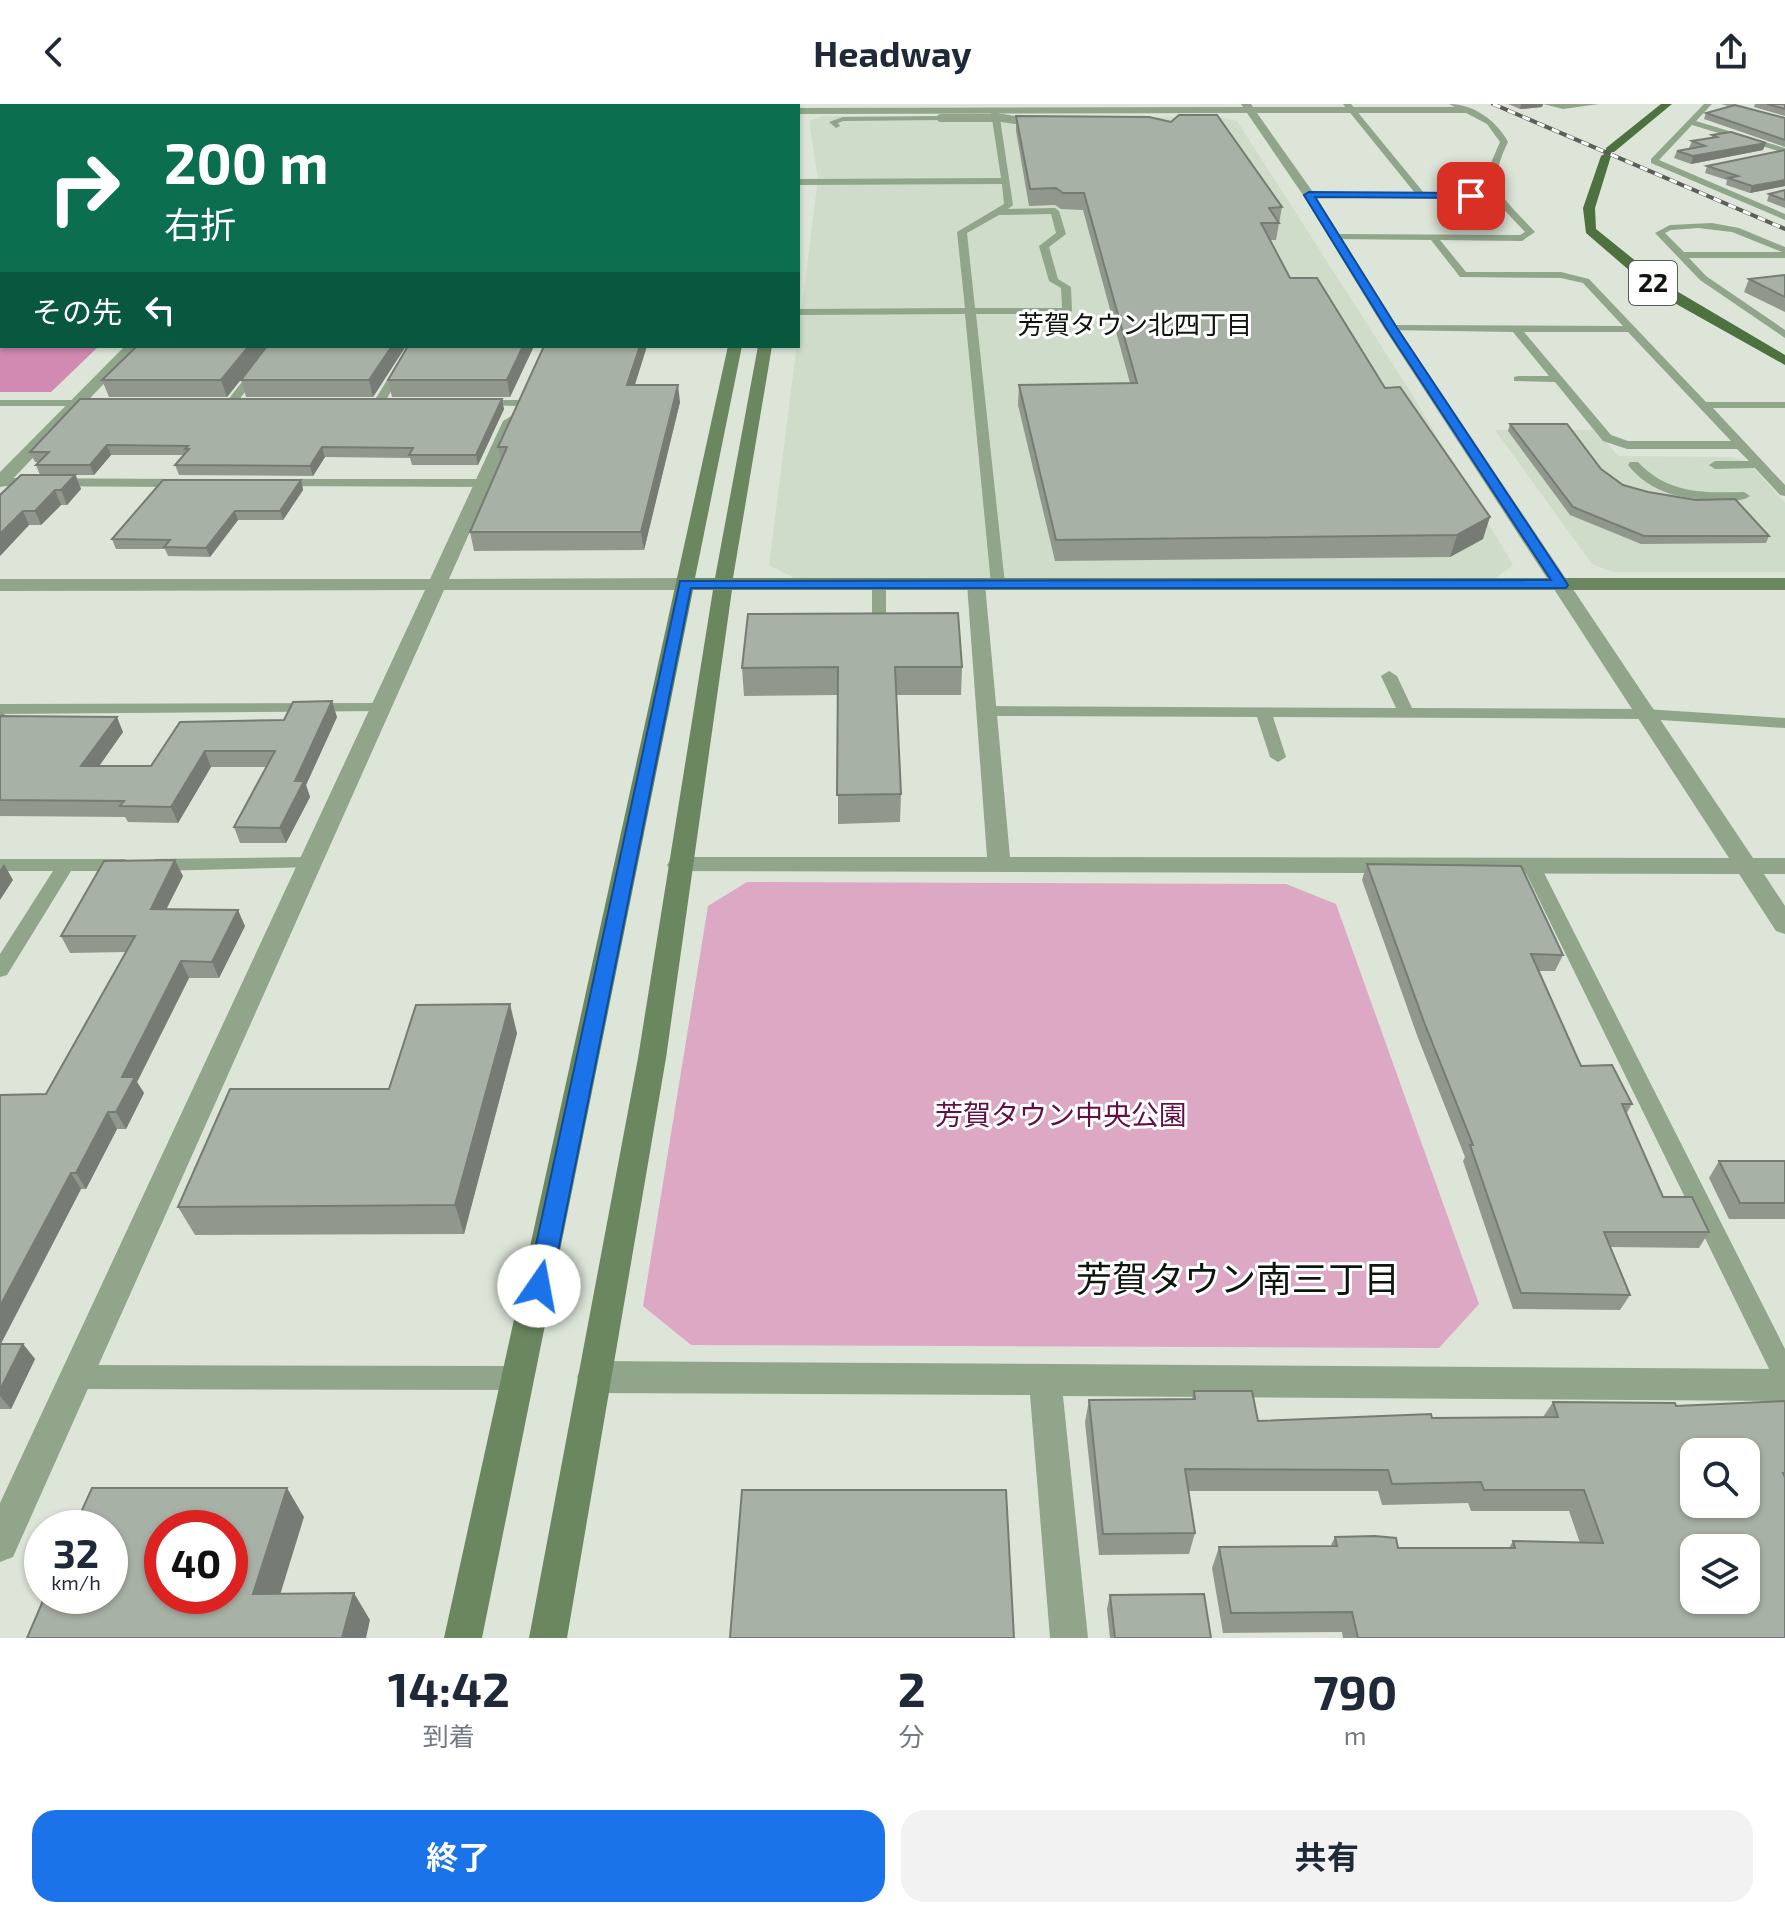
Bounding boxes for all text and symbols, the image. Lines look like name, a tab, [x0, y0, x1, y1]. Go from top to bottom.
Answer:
icon: back	[32, 30, 76, 74]
icon: share	[1709, 30, 1753, 74]
text: Headway	[813, 31, 972, 74]
text: 200 m	[164, 128, 329, 195]
icon: right	[32, 136, 136, 240]
pin	[1437, 162, 1505, 230]
icon: arrive	[1449, 174, 1493, 218]
text: 右折	[164, 202, 236, 245]
road number: 22	[1629, 261, 1677, 305]
icon: left	[138, 288, 182, 332]
text: その先	[32, 293, 122, 329]
district label: 芳賀タウン北四丁目	[1018, 308, 1252, 339]
park label: 芳賀タウン中央公園	[935, 1097, 1187, 1131]
position arrow	[497, 1244, 581, 1328]
district label: 芳賀タウン南三丁目	[1076, 1256, 1400, 1299]
map controls	[1680, 1438, 1760, 1614]
button: search	[1680, 1438, 1760, 1518]
speed limit sign: 40	[144, 1510, 248, 1614]
text: 32	[53, 1528, 99, 1576]
button: layers	[1680, 1534, 1760, 1614]
text: km/h	[51, 1570, 101, 1594]
text: 14:42	[388, 1659, 510, 1717]
text: 2	[898, 1659, 926, 1717]
text: 790	[1313, 1662, 1397, 1720]
text: m	[1344, 1719, 1367, 1750]
text: 到着	[423, 1720, 475, 1751]
text: 分	[899, 1720, 925, 1751]
button: 終了	[32, 1810, 885, 1902]
button: 共有	[901, 1810, 1753, 1902]

